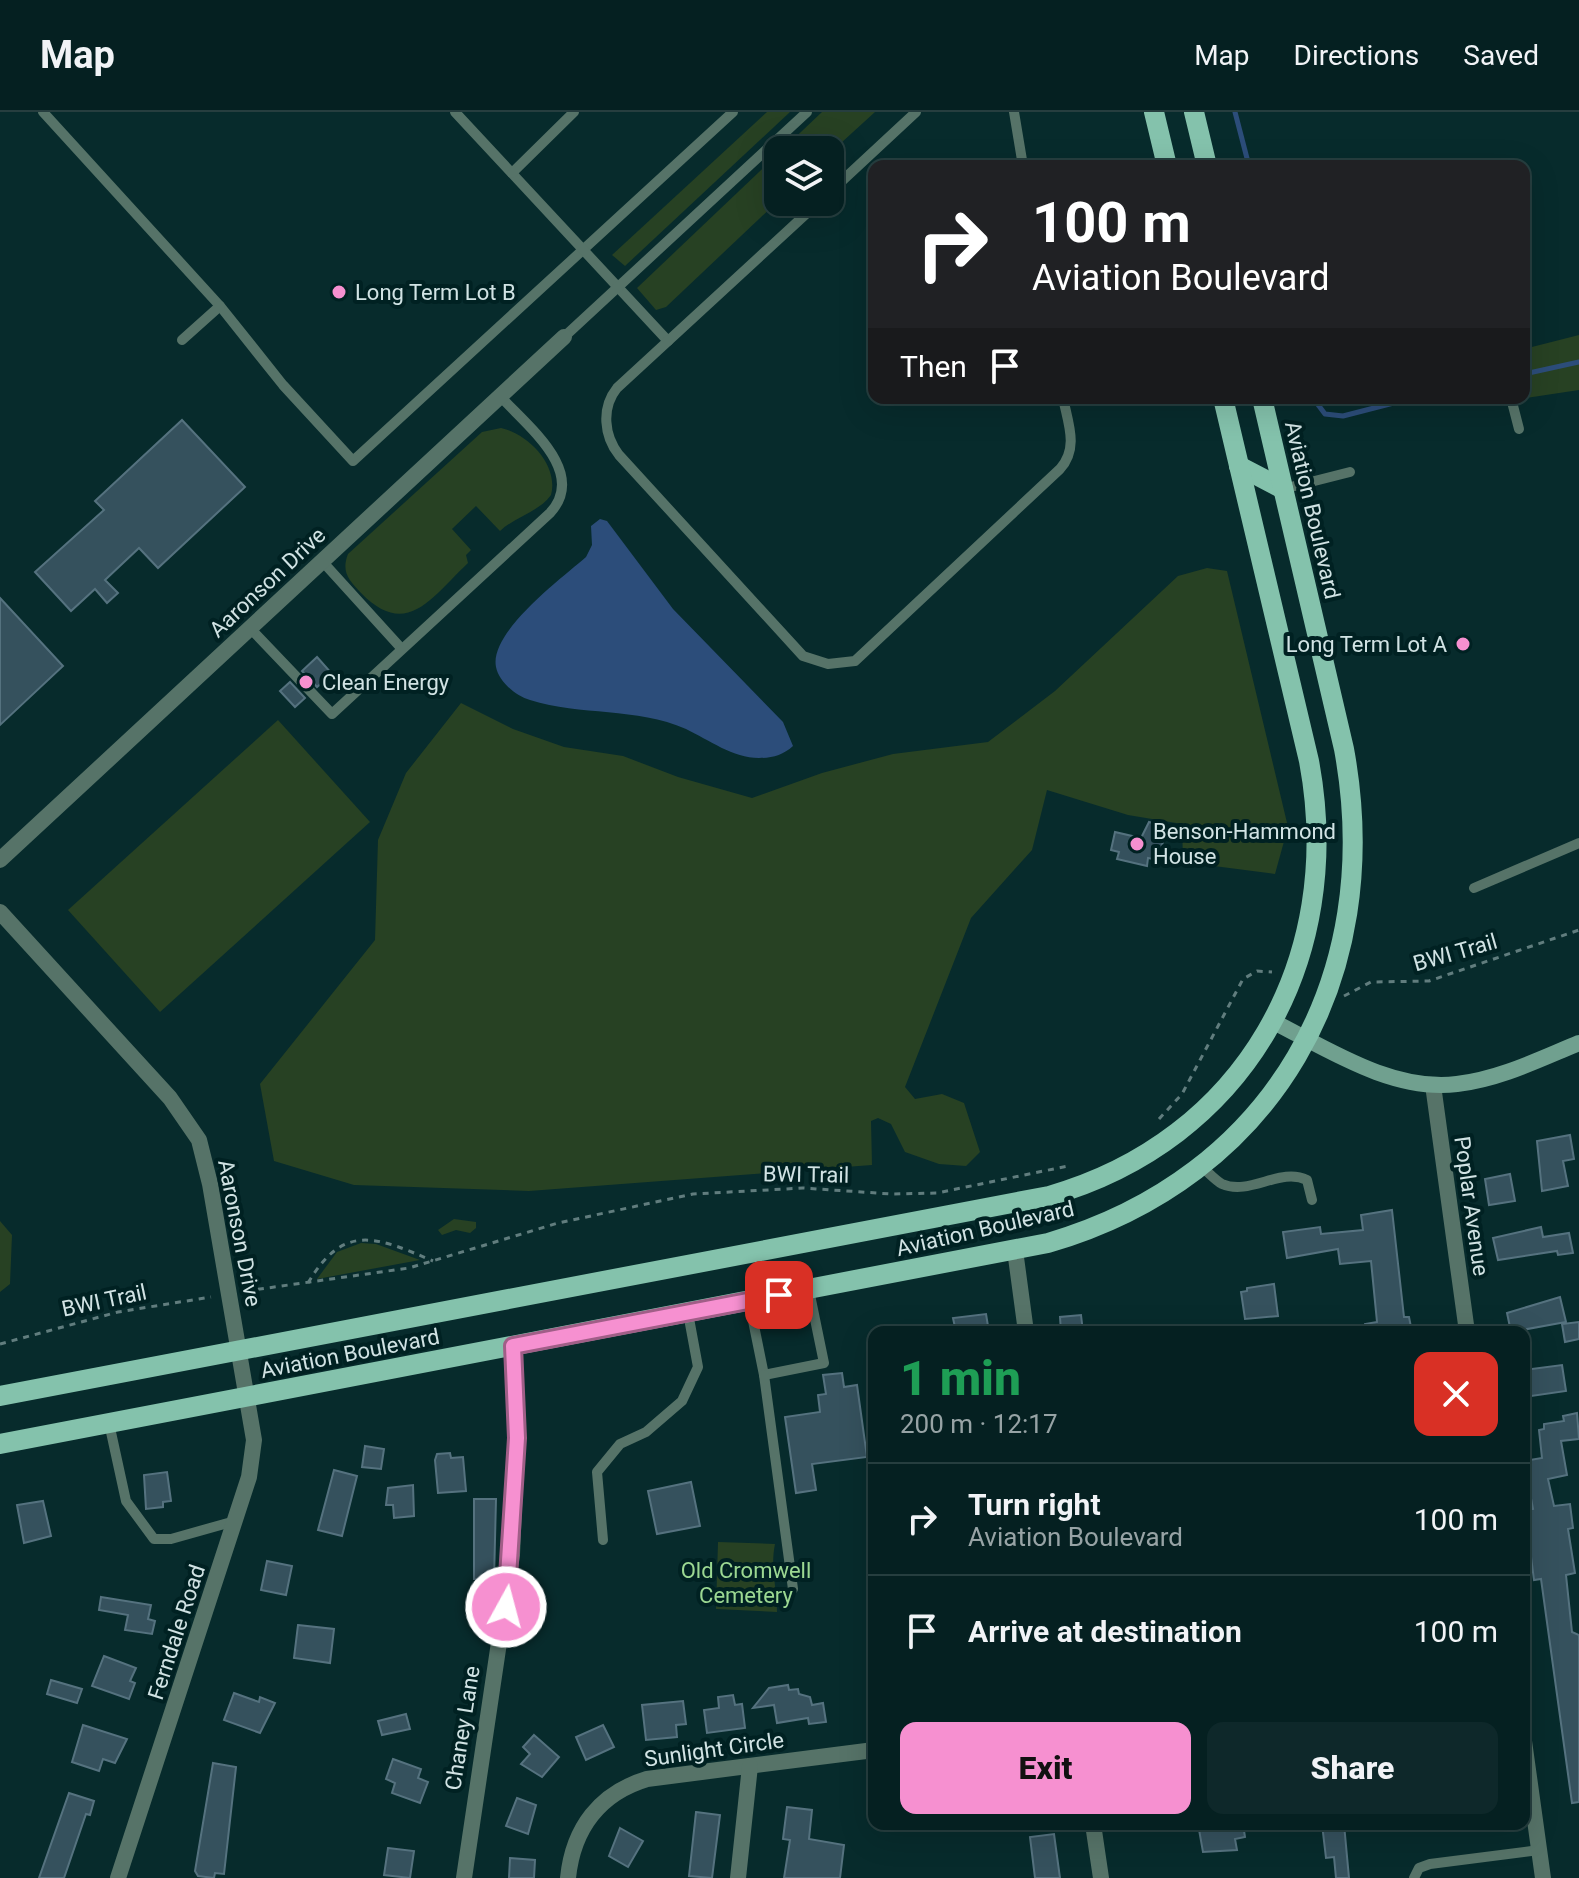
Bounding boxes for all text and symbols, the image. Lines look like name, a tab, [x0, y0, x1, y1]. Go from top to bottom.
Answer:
text: Map	[40, 33, 115, 77]
text: Map	[1194, 39, 1250, 72]
text: Directions	[1294, 39, 1419, 72]
text: Saved	[1463, 39, 1539, 72]
map controls	[764, 136, 844, 216]
button: layers	[764, 136, 844, 216]
text: 100 m	[1032, 190, 1191, 256]
icon: right	[900, 192, 1004, 296]
text: Aviation Boulevard	[1032, 257, 1330, 299]
place label: Long Term Lot B	[355, 280, 516, 305]
marker: Long Term Lot B	[330, 283, 348, 301]
icon: arrive	[983, 344, 1027, 388]
text: Then	[900, 349, 967, 384]
street label: Aviation Boulevard	[1280, 419, 1345, 602]
street label: Aaronson Drive	[204, 522, 330, 642]
place label: Long Term Lot A	[1286, 632, 1448, 657]
marker: Long Term Lot A	[1454, 635, 1472, 653]
place label: Clean Energy	[322, 670, 450, 695]
marker: Clean Energy	[297, 673, 315, 691]
place label: Benson-Hammond House	[1153, 819, 1336, 869]
marker: Benson-Hammond House	[1128, 835, 1146, 853]
street label: BWI Trail	[1410, 929, 1500, 976]
street label: Poplar Avenue	[1449, 1135, 1494, 1278]
street label: Aaronson Drive	[213, 1157, 266, 1309]
street label: BWI Trail	[763, 1161, 849, 1188]
street label: Aviation Boulevard	[894, 1196, 1077, 1261]
pin	[745, 1261, 813, 1329]
icon: arrive	[757, 1273, 801, 1317]
street label: BWI Trail	[59, 1279, 149, 1322]
street label: Aviation Boulevard	[258, 1324, 442, 1383]
text: 1 min	[900, 1350, 1021, 1407]
button: close	[1414, 1352, 1498, 1436]
text: 200 m · 12:17	[900, 1409, 1058, 1439]
text: Turn right	[968, 1487, 1101, 1522]
icon: right	[900, 1497, 944, 1541]
text: 100 m	[1414, 1502, 1498, 1537]
text: Aviation Boulevard	[968, 1522, 1183, 1552]
park label: Old Cromwell Cemetery	[681, 1558, 811, 1608]
street label: Ferndale Road	[143, 1561, 210, 1703]
position arrow	[464, 1565, 548, 1649]
icon: arrive	[900, 1609, 944, 1653]
text: Arrive at destination	[968, 1614, 1242, 1649]
text: 100 m	[1414, 1614, 1498, 1649]
street label: Chaney Lane	[440, 1664, 485, 1792]
button: Exit	[900, 1722, 1191, 1814]
button: Share	[1207, 1722, 1498, 1814]
street label: Sunlight Circle	[643, 1727, 785, 1772]

